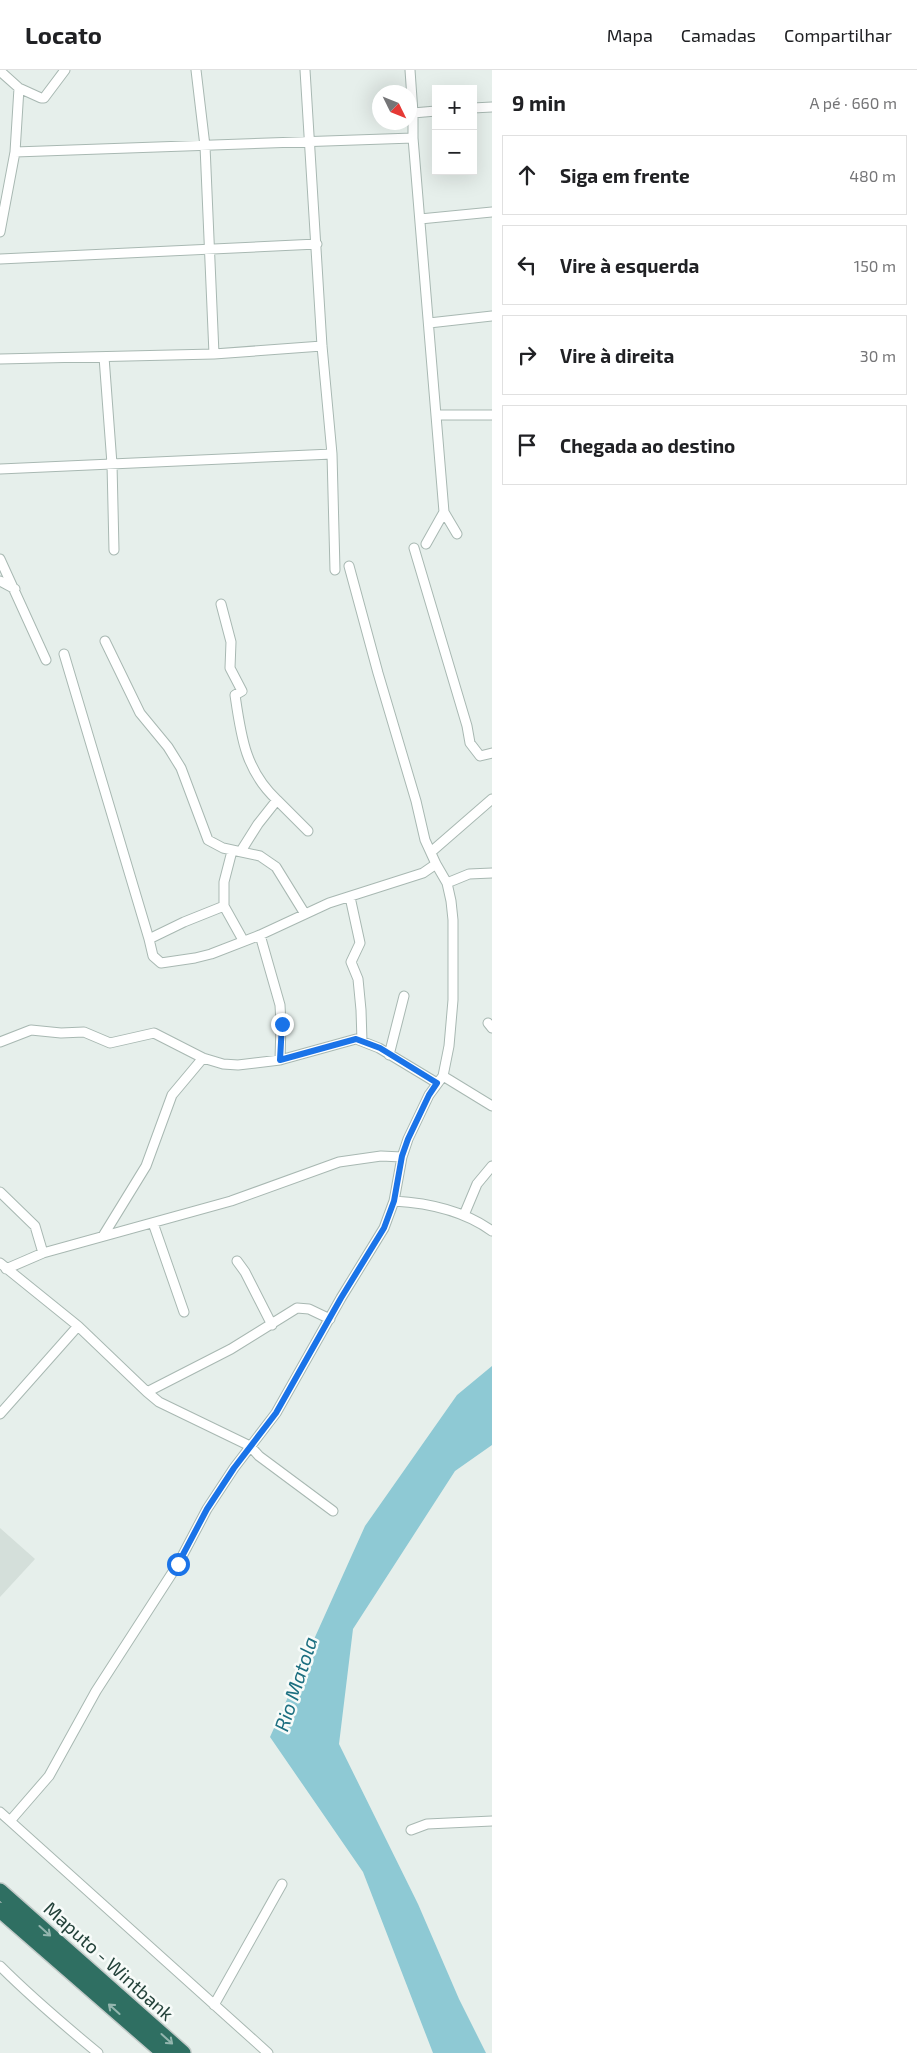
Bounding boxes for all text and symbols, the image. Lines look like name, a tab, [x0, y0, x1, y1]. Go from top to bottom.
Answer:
text: Locato	[25, 20, 102, 49]
text: Mapa	[607, 24, 653, 46]
text: Camadas	[681, 24, 756, 46]
text: Compartilhar	[784, 24, 892, 46]
north arrow	[372, 85, 417, 130]
map controls	[432, 85, 477, 175]
button: +	[432, 85, 477, 130]
text: 9 min	[512, 90, 566, 115]
text: A pé · 660 m	[810, 93, 897, 112]
button: −	[432, 130, 477, 175]
icon: ahead	[513, 161, 541, 189]
text: Siga em frente	[560, 164, 690, 187]
text: 480 m	[849, 166, 896, 185]
icon: left	[513, 251, 541, 279]
text: Vire à esquerda	[560, 254, 699, 277]
text: 150 m	[854, 256, 896, 275]
icon: right	[513, 341, 541, 369]
text: Vire à direita	[560, 344, 674, 367]
text: 30 m	[860, 346, 896, 365]
icon: arrive	[513, 431, 541, 459]
text: Chegada ao destino	[560, 434, 735, 457]
route end	[271, 1013, 294, 1036]
route start	[167, 1553, 190, 1576]
water label: Rio Matola	[268, 1633, 322, 1734]
street label: Maputo - Wintbank	[40, 1896, 179, 2025]
one-way arrow	[39, 1925, 52, 1937]
one-way arrow	[107, 2003, 120, 2015]
one-way arrow	[160, 2033, 173, 2044]

